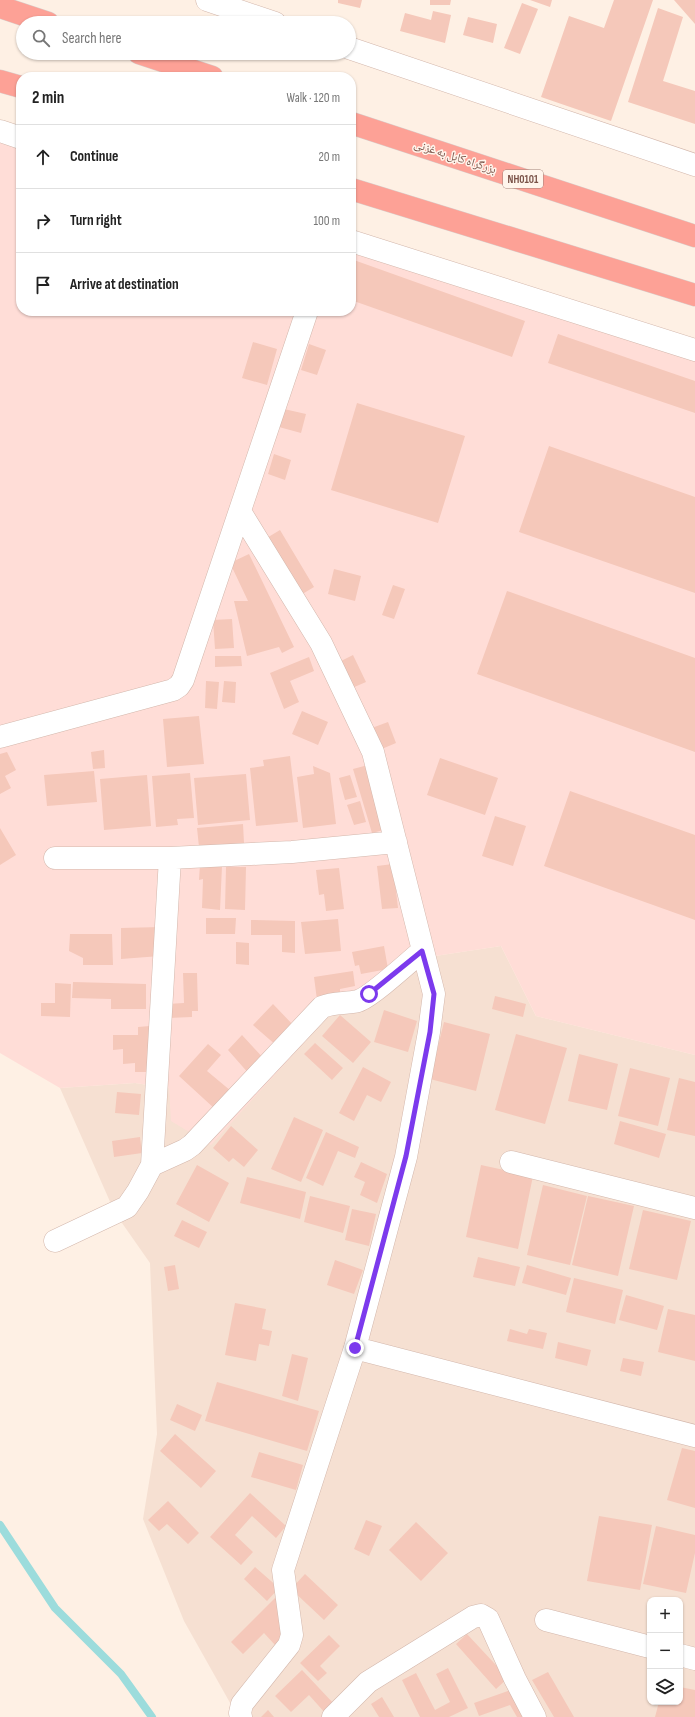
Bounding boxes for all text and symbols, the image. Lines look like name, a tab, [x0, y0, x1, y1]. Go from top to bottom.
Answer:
search box	[16, 16, 356, 60]
icon: search	[30, 27, 52, 49]
text: Search here	[62, 29, 122, 48]
text: 2 min	[32, 88, 64, 108]
text: Walk · 120 m	[287, 90, 340, 106]
street label: بزرگراه کابل به غزنی	[412, 137, 498, 177]
icon: ahead	[32, 146, 54, 168]
text: Continue	[70, 147, 119, 166]
text: 20 m	[318, 149, 340, 165]
road number: NH0101	[503, 170, 543, 188]
icon: right	[32, 210, 54, 232]
text: Turn right	[70, 211, 122, 230]
text: 100 m	[313, 213, 340, 229]
icon: arrive	[32, 274, 54, 296]
text: Arrive at destination	[70, 275, 179, 294]
route start	[360, 985, 378, 1003]
route end	[346, 1339, 364, 1357]
map controls	[647, 1597, 683, 1705]
button: +	[647, 1597, 683, 1633]
button: −	[647, 1633, 683, 1669]
button: layers	[647, 1669, 683, 1705]

